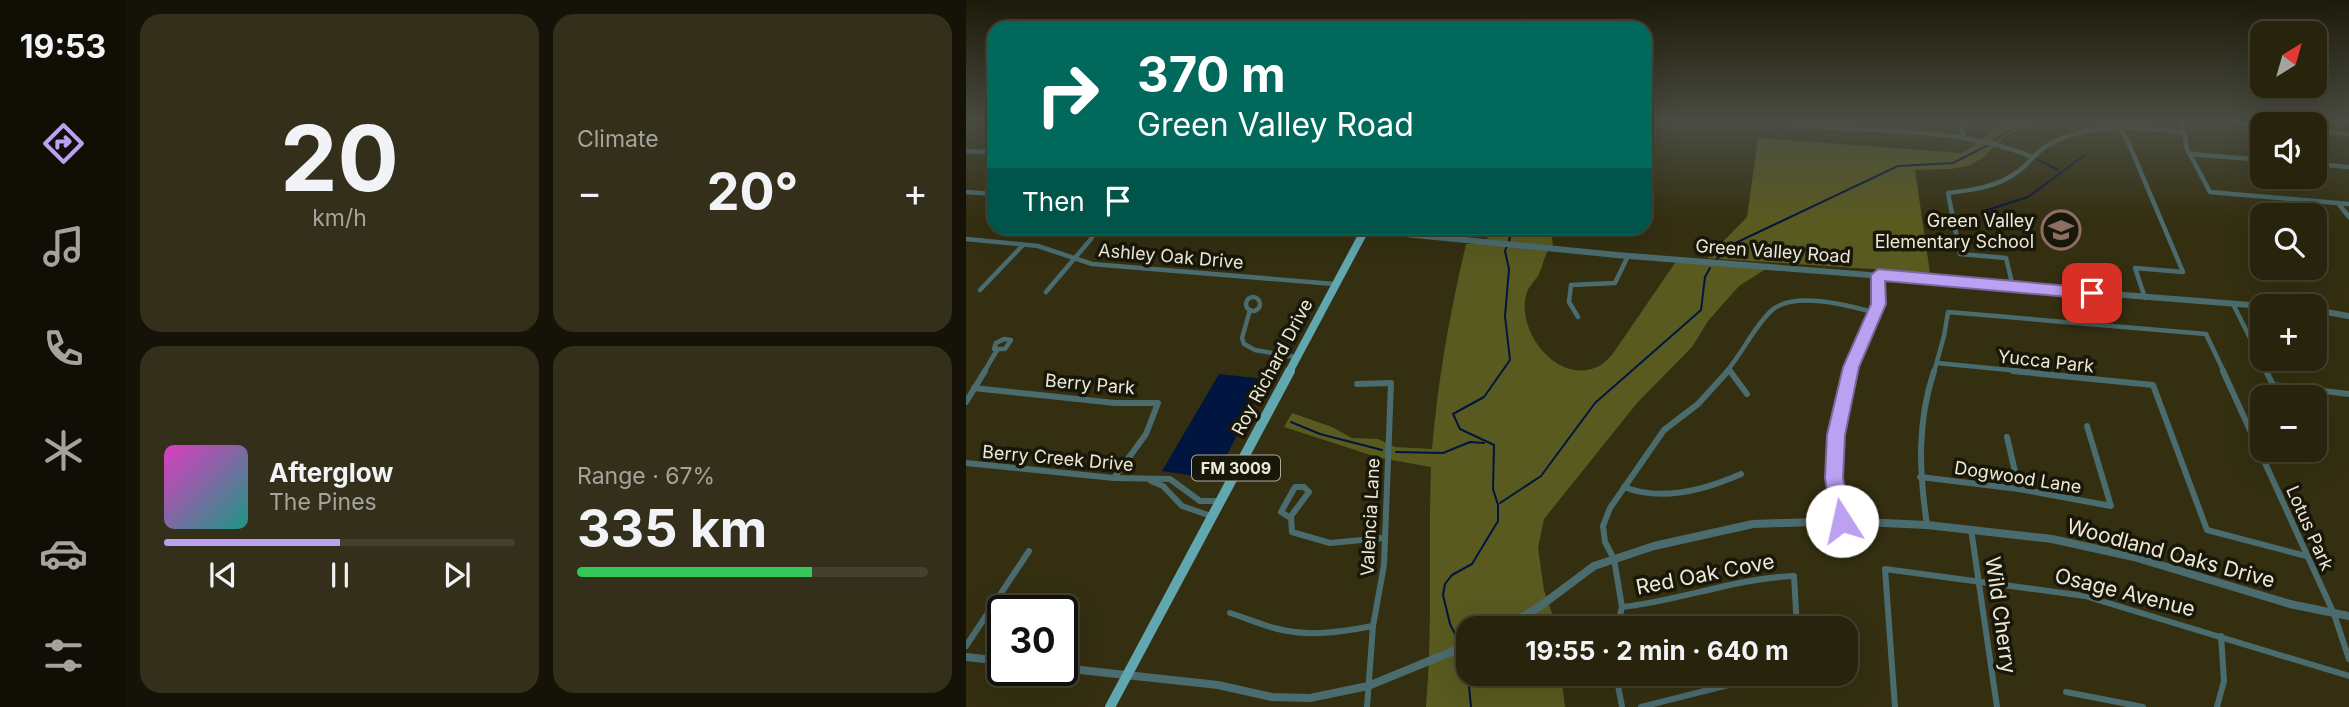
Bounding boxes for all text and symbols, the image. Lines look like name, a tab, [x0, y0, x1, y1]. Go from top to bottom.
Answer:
north arrow	[2250, 21, 2328, 98]
map controls	[2250, 21, 2327, 462]
text: 19:53	[20, 27, 106, 66]
text: 370 m	[1137, 45, 1286, 104]
icon: right	[1022, 49, 1113, 140]
text: 20	[280, 103, 399, 213]
text: Green Valley Road	[1137, 105, 1414, 144]
button: sound	[2250, 112, 2327, 189]
icon: directions	[39, 119, 88, 168]
text: Climate	[577, 125, 659, 153]
text: 20°	[707, 160, 798, 223]
text: −	[577, 169, 602, 215]
text: +	[903, 169, 928, 215]
icon: arrive	[1099, 182, 1137, 220]
text: Then	[1022, 186, 1085, 217]
button: search	[2250, 203, 2327, 280]
text: km/h	[312, 204, 367, 232]
school or university icon: Green Valley Elementary School	[2040, 209, 2082, 251]
place label: Green Valley Elementary School	[1875, 210, 2034, 252]
icon: music	[39, 222, 88, 271]
street label: Green Valley Road	[1695, 235, 1851, 267]
street label: Ashley Oak Drive	[1097, 239, 1245, 273]
pin	[2062, 263, 2122, 323]
icon: arrive	[2073, 274, 2111, 312]
button: +	[2250, 294, 2327, 371]
street label: Roy Richard Drive	[1227, 295, 1317, 439]
icon: phone	[39, 324, 88, 373]
street label: Yucca Park	[1997, 346, 2095, 377]
street label: Berry Park	[1044, 370, 1136, 398]
button: −	[2250, 385, 2327, 462]
icon: climate	[39, 426, 88, 475]
street label: Berry Creek Drive	[981, 441, 1135, 475]
road number: FM 3009	[1192, 456, 1280, 481]
text: Afterglow	[269, 457, 393, 488]
street label: Valencia Lane	[1356, 457, 1384, 577]
street label: Dogwood Lane	[1953, 457, 2083, 497]
text: Range · 67%	[577, 462, 715, 490]
street label: Lotus Park	[2282, 482, 2338, 574]
position arrow	[1805, 484, 1879, 558]
text: The Pines	[269, 488, 377, 516]
text: 335 km	[577, 497, 767, 560]
street label: Woodland Oaks Drive	[2064, 513, 2278, 593]
icon: car	[39, 529, 88, 578]
street label: Red Oak Cove	[1634, 548, 1776, 600]
street label: Wild Cherry	[1980, 555, 2022, 675]
icon: previous	[204, 556, 242, 594]
icon: pause	[321, 556, 359, 594]
icon: next	[438, 556, 476, 594]
street label: Osage Avenue	[2052, 562, 2198, 622]
speed limit sign: 30	[987, 595, 1078, 686]
icon: filters	[39, 631, 88, 680]
text: 19:55 · 2 min · 640 m	[1525, 635, 1789, 666]

